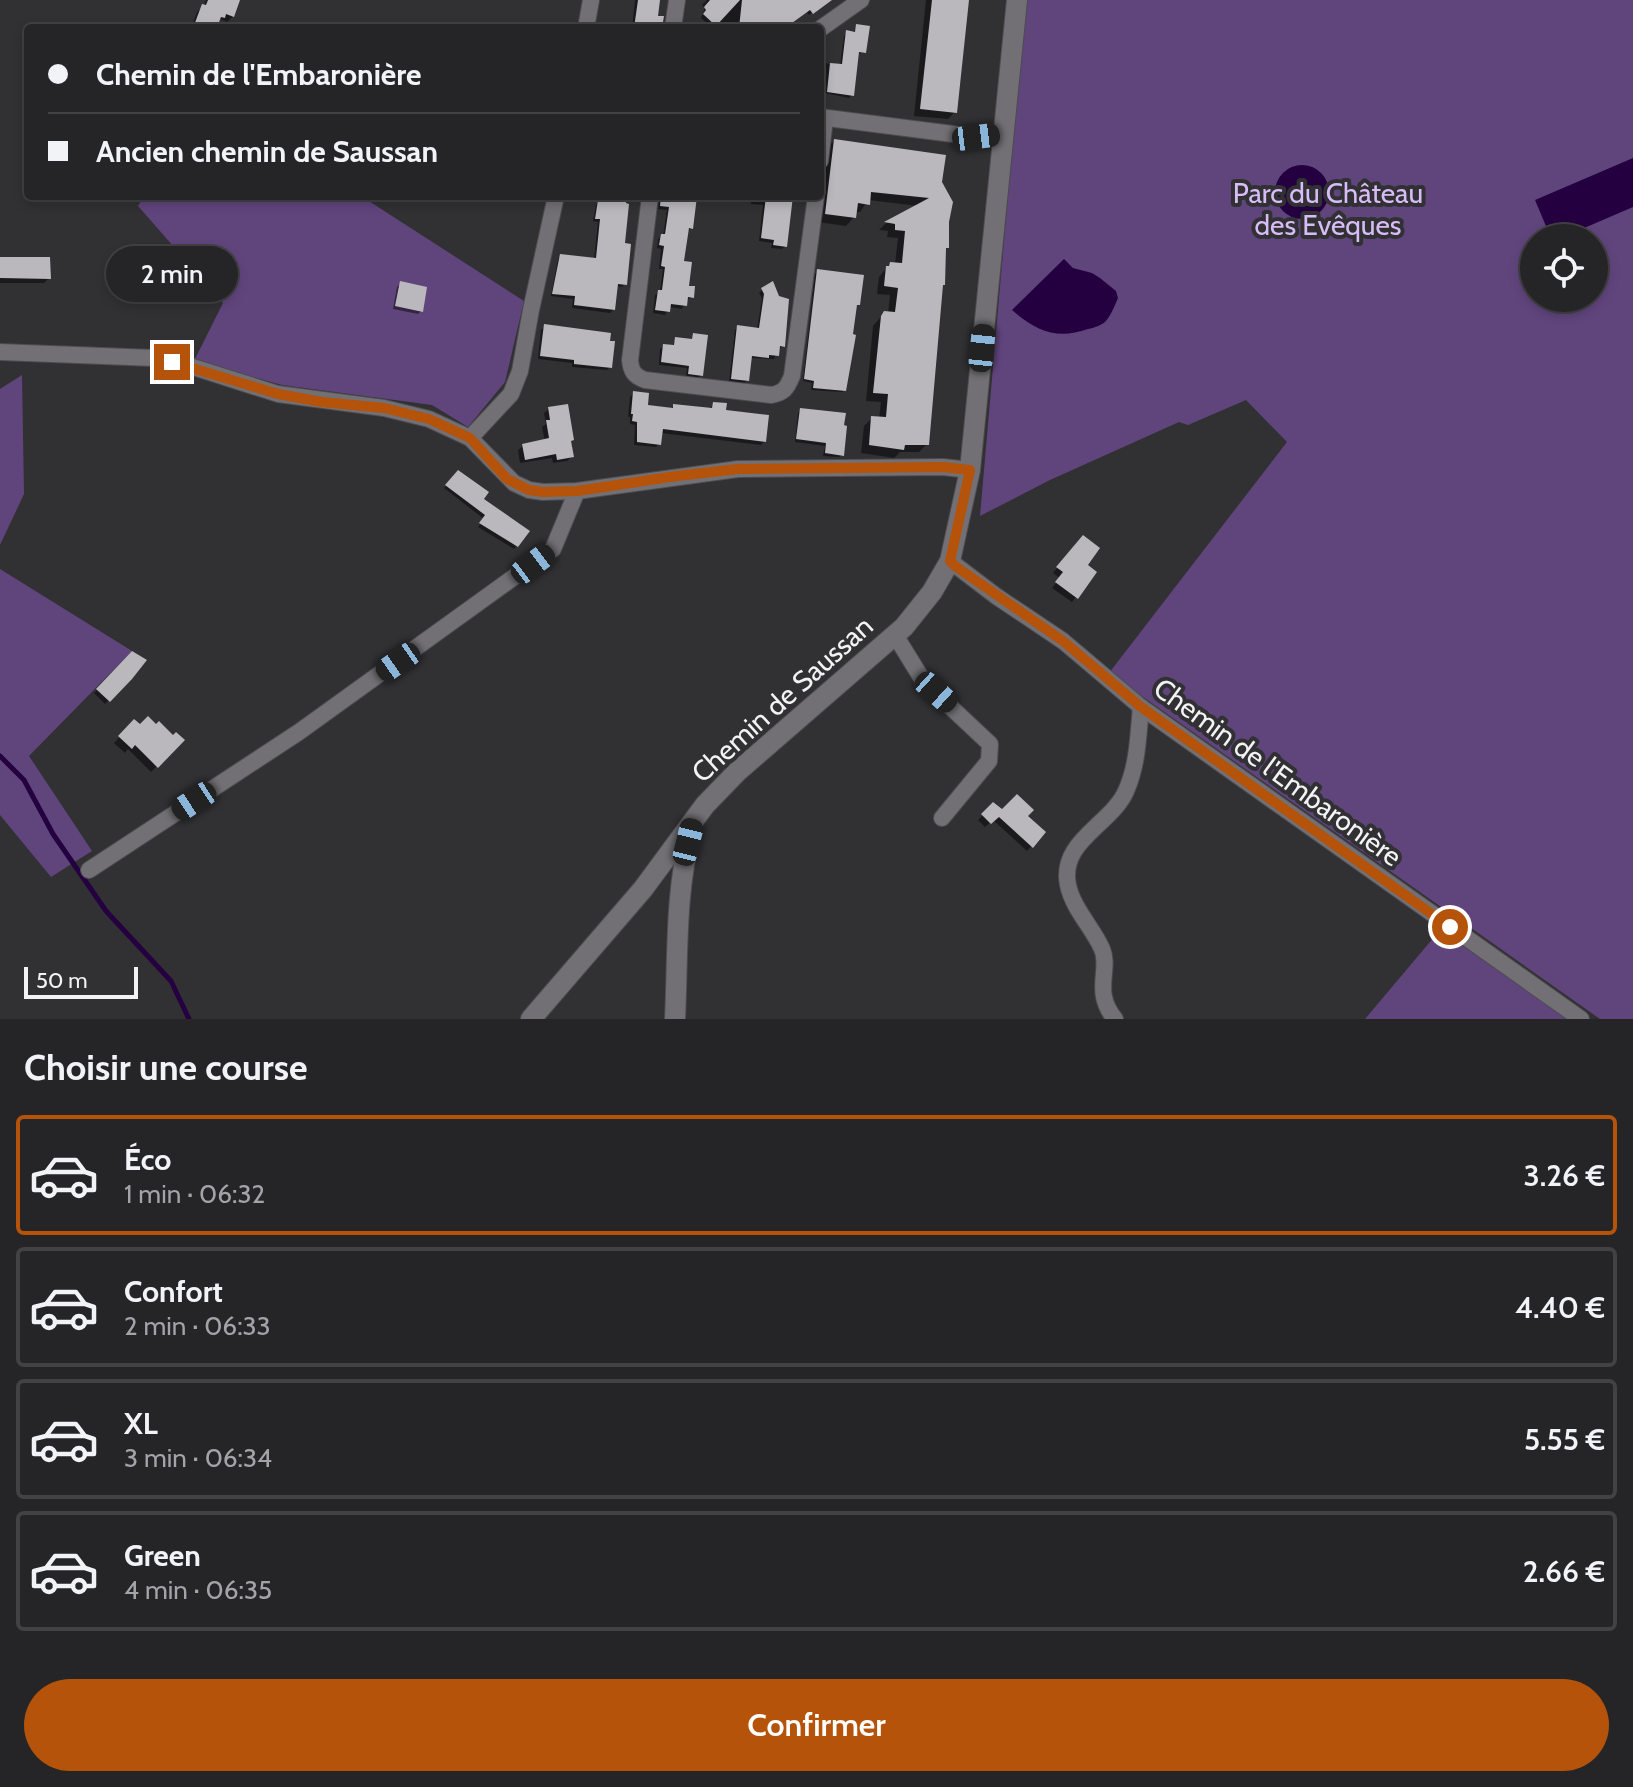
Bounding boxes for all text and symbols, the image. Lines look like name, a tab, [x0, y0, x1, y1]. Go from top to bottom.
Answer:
text: Chemin de l'Embaronière	[96, 56, 421, 93]
car	[951, 122, 1001, 152]
text: Ancien chemin de Saussan	[96, 133, 438, 170]
park label: Parc du Château des Evêques	[1233, 176, 1423, 242]
map controls	[1520, 224, 1608, 312]
button: locate	[1520, 224, 1608, 312]
callout: 2 min	[106, 246, 238, 302]
text: 2 min	[141, 258, 203, 290]
car	[968, 323, 996, 373]
route end	[154, 344, 190, 380]
car	[507, 540, 559, 588]
street label: Chemin de Saussan	[684, 609, 880, 789]
car	[371, 638, 425, 686]
car	[910, 667, 962, 717]
street label: Chemin de l'Embaronière	[1147, 671, 1409, 873]
car	[167, 778, 221, 824]
car	[671, 816, 705, 868]
route start	[1432, 909, 1468, 945]
scale bar	[24, 963, 138, 999]
text: 50 m	[36, 967, 88, 994]
text: Choisir une course	[24, 1045, 307, 1089]
icon: car	[28, 1139, 100, 1211]
text: Éco	[124, 1141, 171, 1178]
text: 3.26 €	[1523, 1157, 1605, 1194]
text: 1 min · 06:32	[124, 1178, 265, 1210]
icon: car	[28, 1271, 100, 1343]
text: Confort	[124, 1273, 223, 1310]
text: 4.40 €	[1515, 1289, 1605, 1326]
text: 2 min · 06:33	[124, 1310, 271, 1342]
icon: car	[28, 1403, 100, 1475]
text: XL	[124, 1405, 158, 1442]
text: 5.55 €	[1524, 1421, 1605, 1458]
text: 3 min · 06:34	[124, 1442, 272, 1474]
icon: car	[28, 1535, 100, 1607]
text: Green	[124, 1537, 201, 1574]
text: 2.66 €	[1523, 1553, 1605, 1590]
text: 4 min · 06:35	[124, 1574, 272, 1606]
button: Confirmer	[24, 1679, 1609, 1771]

